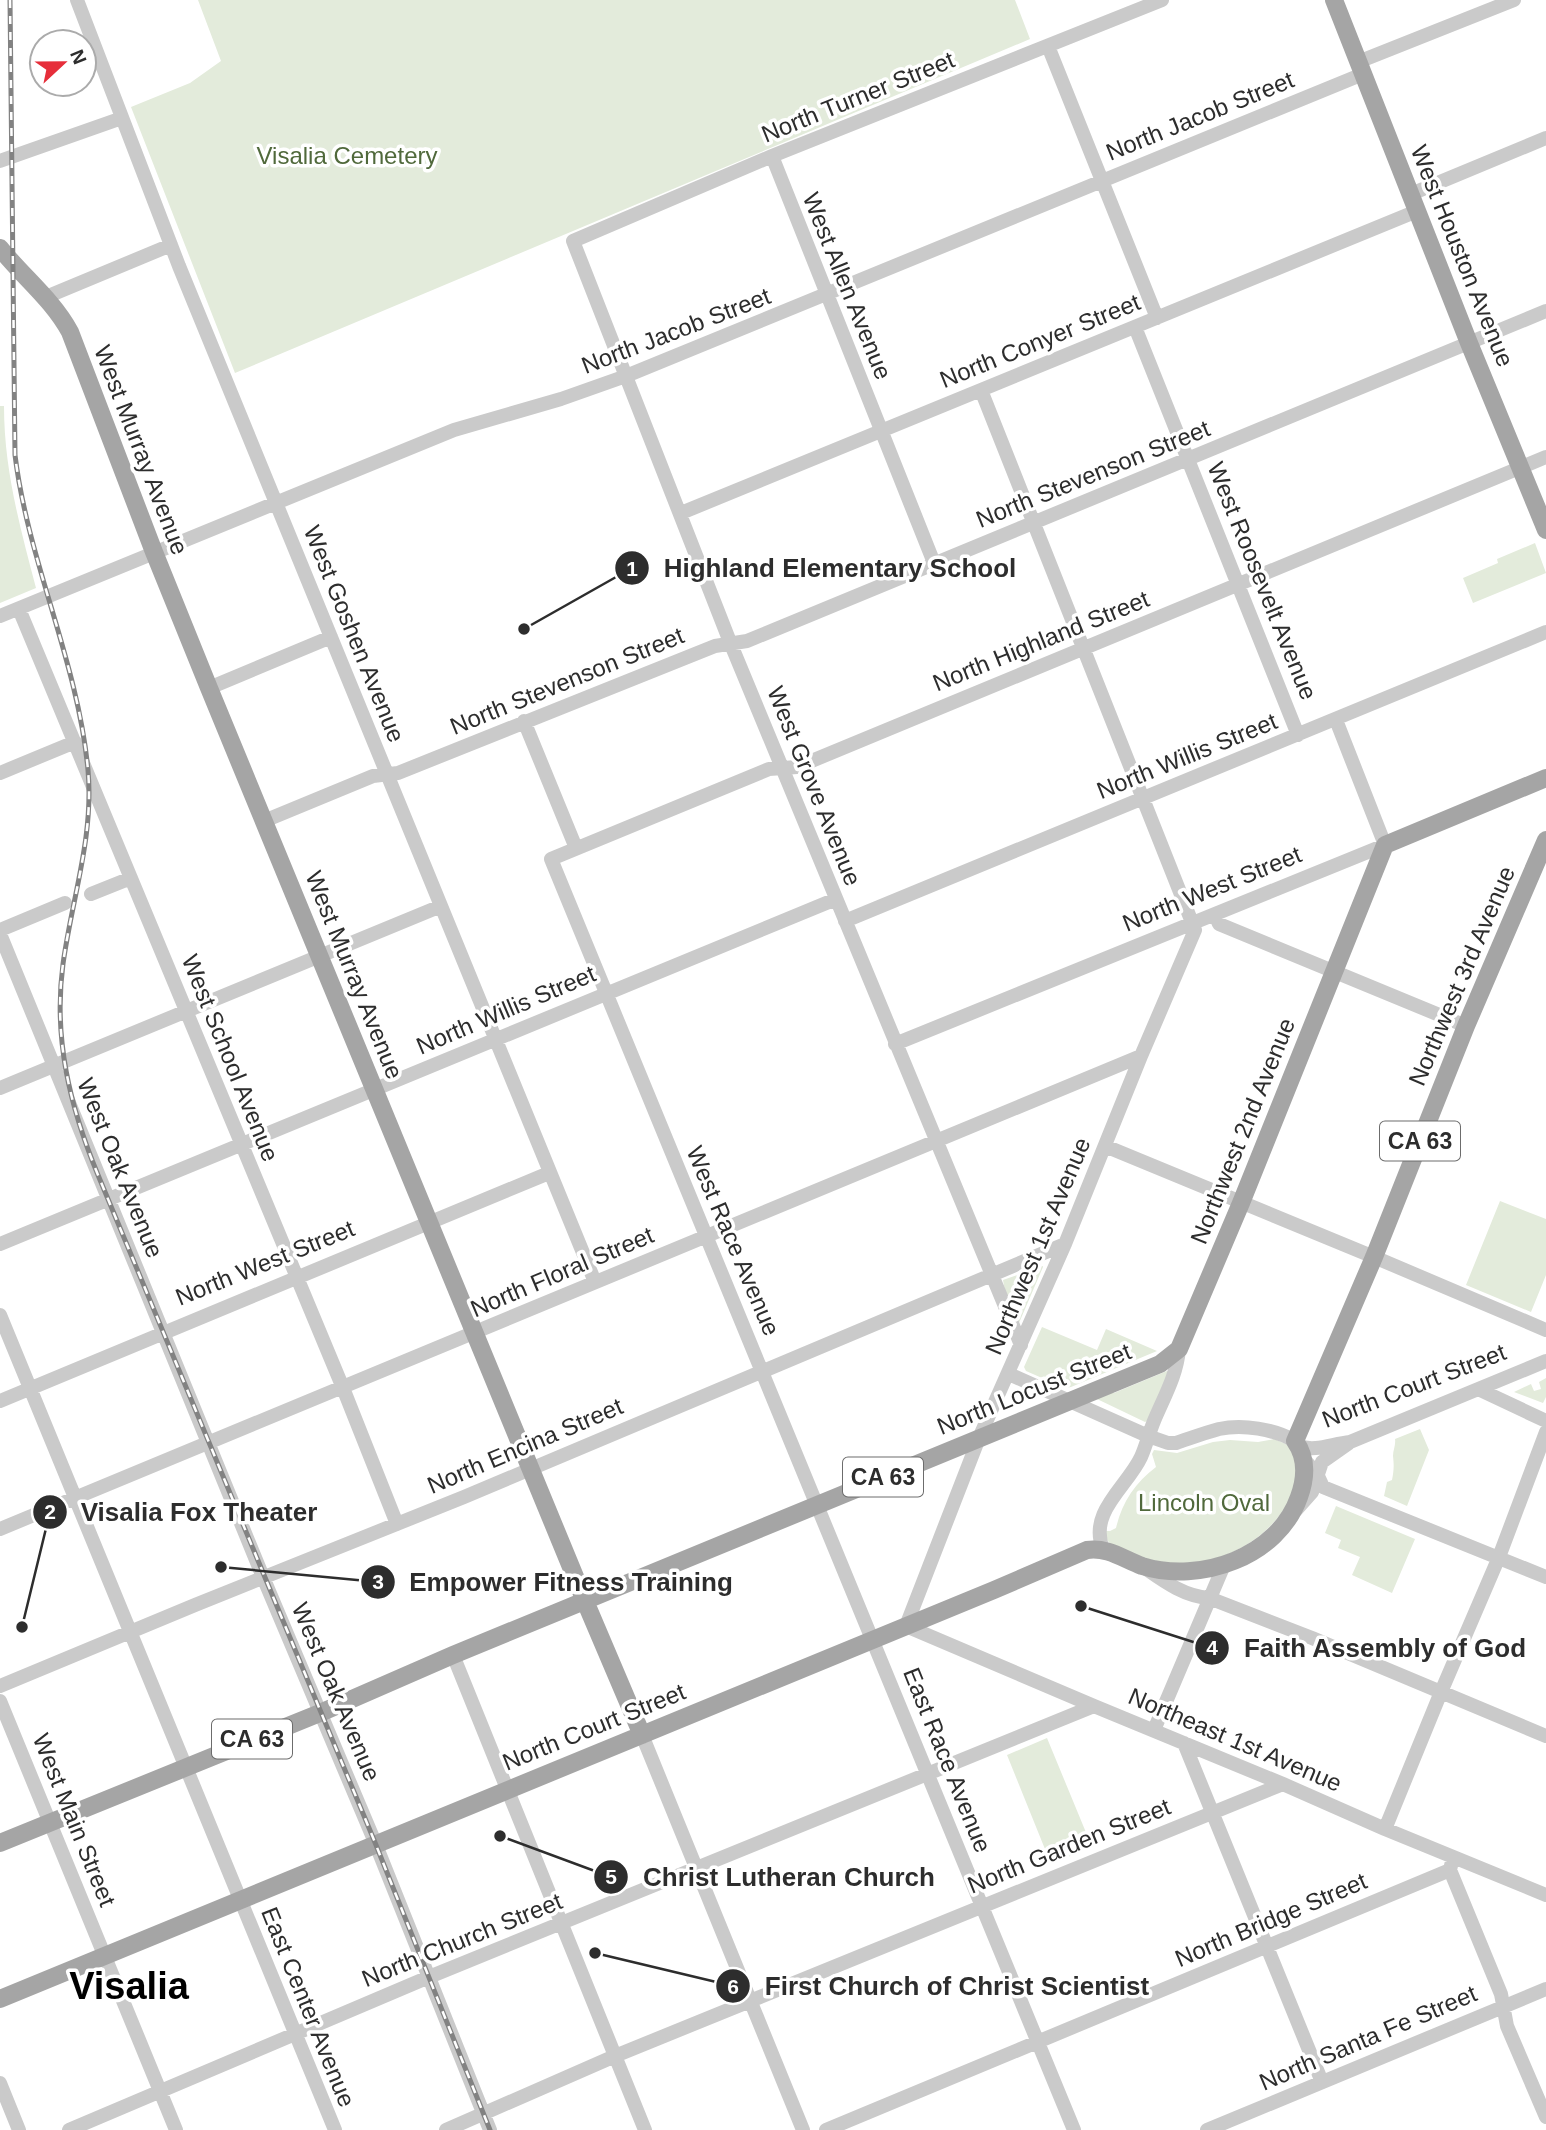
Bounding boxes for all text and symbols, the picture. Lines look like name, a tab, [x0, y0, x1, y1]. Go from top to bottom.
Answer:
north arrow	[28, 28, 98, 98]
street label: North Turner Street	[758, 45, 958, 148]
text: N	[66, 47, 91, 67]
street label: North Jacob Street	[1102, 65, 1298, 166]
street label: West Houston Avenue	[1406, 141, 1519, 371]
park label: Visalia Cemetery	[257, 142, 437, 169]
street label: West Allen Avenue	[798, 188, 897, 383]
street label: North Jacob Street	[578, 282, 774, 379]
street label: North Conyer Street	[936, 288, 1144, 393]
street label: West Murray Avenue	[89, 341, 194, 558]
street label: North Stevenson Street	[972, 414, 1214, 533]
street label: West Roosevelt Avenue	[1202, 458, 1323, 704]
street label: West Goshen Avenue	[299, 522, 410, 746]
callout: Highland Elementary School	[615, 545, 1030, 592]
text: Highland Elementary School	[664, 553, 1016, 583]
text: 1	[626, 557, 638, 580]
street label: North Highland Street	[929, 585, 1153, 696]
street label: North Stevenson Street	[446, 621, 688, 740]
street label: West Grove Avenue	[762, 682, 867, 889]
street label: North Willis Street	[1093, 707, 1281, 804]
street label: North West Street	[1119, 840, 1305, 937]
street label: Northwest 3rd Avenue	[1403, 862, 1520, 1090]
street label: West Murray Avenue	[300, 867, 409, 1083]
street label: West School Avenue	[177, 950, 284, 1165]
street label: North Willis Street	[412, 959, 600, 1059]
street label: Northwest 2nd Avenue	[1185, 1014, 1300, 1248]
street label: West Oak Avenue	[72, 1074, 169, 1262]
road number: CA 63	[1380, 1122, 1460, 1160]
street label: Northwest 1st Avenue	[980, 1133, 1095, 1358]
street label: West Race Avenue	[681, 1142, 786, 1340]
street label: North West Street	[172, 1214, 358, 1311]
street label: North Floral Street	[466, 1221, 658, 1322]
street label: North Locust Street	[933, 1337, 1135, 1440]
street label: North Court Street	[1318, 1338, 1510, 1433]
street label: North Encina Street	[423, 1392, 627, 1499]
road number: CA 63	[843, 1458, 923, 1496]
callout: Visalia Fox Theater	[32, 1488, 332, 1535]
park label: Lincoln Oval	[1138, 1489, 1270, 1516]
text: Visalia Fox Theater	[81, 1497, 317, 1527]
text: 2	[44, 1500, 56, 1523]
callout: Empower Fitness Training	[360, 1558, 747, 1605]
text: Empower Fitness Training	[409, 1567, 733, 1597]
text: 3	[372, 1570, 384, 1593]
street label: West Oak Avenue	[287, 1599, 386, 1785]
callout: Faith Assembly of God	[1195, 1624, 1541, 1671]
text: Faith Assembly of God	[1244, 1633, 1526, 1663]
text: 4	[1206, 1636, 1218, 1659]
street label: East Race Avenue	[898, 1663, 997, 1856]
street label: North Court Street	[498, 1677, 689, 1776]
street label: Northeast 1st Avenue	[1125, 1682, 1346, 1797]
road number: CA 63	[212, 1720, 292, 1758]
street label: West Main Street	[28, 1730, 121, 1910]
street label: North Garden Street	[964, 1792, 1174, 1899]
callout: Christ Lutheran Church	[594, 1853, 949, 1900]
text: Christ Lutheran Church	[643, 1862, 935, 1892]
text: 5	[605, 1865, 617, 1888]
street label: North Bridge Street	[1171, 1867, 1371, 1972]
street label: North Church Street	[358, 1887, 566, 1992]
street label: East Center Avenue	[256, 1903, 361, 2111]
callout: First Church of Christ Scientist	[716, 1963, 1163, 2010]
district label: Visalia	[69, 1965, 190, 2007]
text: First Church of Christ Scientist	[765, 1971, 1149, 2001]
text: 6	[727, 1975, 739, 1998]
street label: North Santa Fe Street	[1255, 1979, 1481, 2096]

